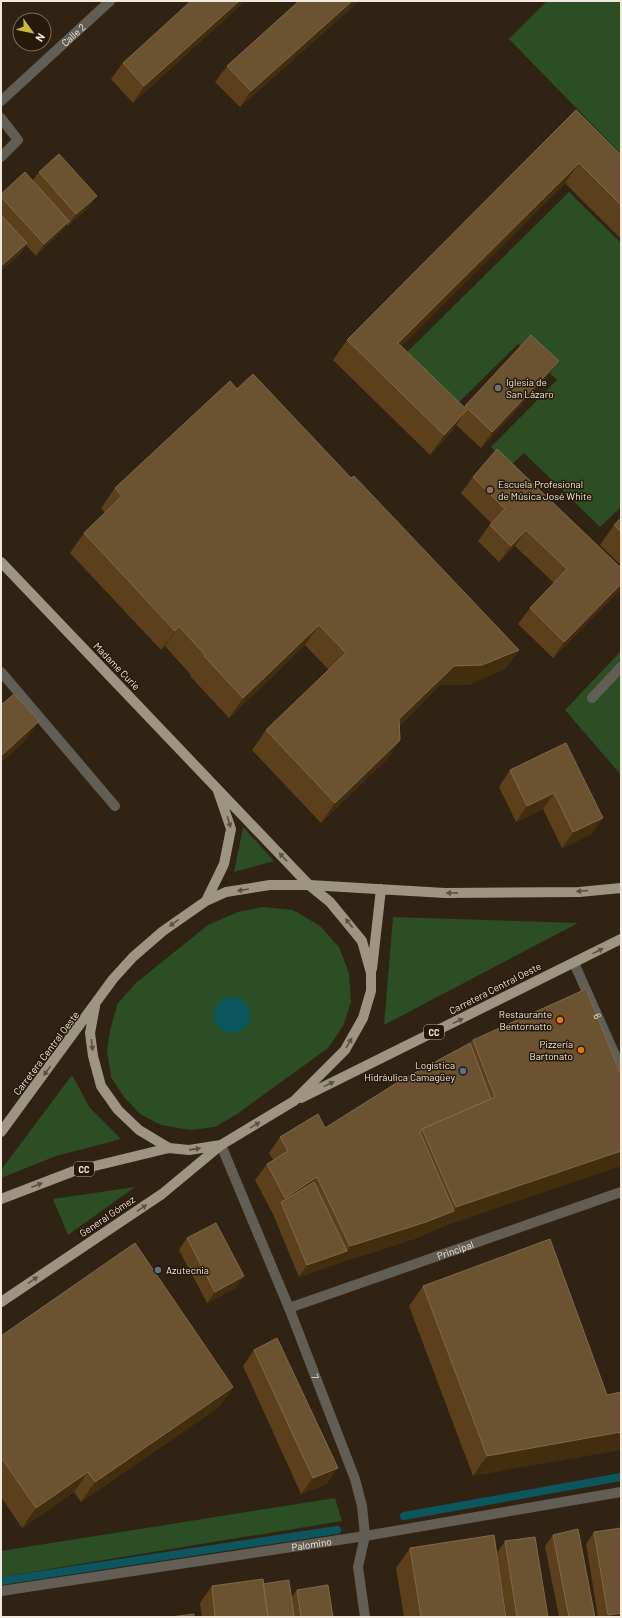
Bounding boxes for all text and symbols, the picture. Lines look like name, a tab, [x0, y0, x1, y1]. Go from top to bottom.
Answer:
north arrow	[12, 12, 52, 52]
street label: Calle 2	[59, 21, 88, 49]
text: N	[33, 31, 48, 44]
place label: Iglesia de San Lázaro	[506, 376, 554, 400]
marker: Iglesia de San Lázaro	[493, 383, 503, 393]
place label: Escuela Profesional de Música José White	[498, 478, 592, 502]
marker: Escuela Profesional de Música José White	[485, 485, 495, 495]
street label: Madame Curie	[91, 640, 143, 692]
one-way arrow	[226, 816, 232, 828]
one-way arrow	[278, 852, 287, 862]
one-way arrow	[237, 887, 249, 893]
one-way arrow	[576, 888, 588, 895]
one-way arrow	[445, 890, 458, 896]
one-way arrow	[344, 918, 353, 929]
one-way arrow	[169, 919, 179, 927]
one-way arrow	[592, 948, 603, 954]
street label: Carretera Central Oeste	[447, 960, 543, 1016]
place label: Restaurante Bentornatto	[499, 1008, 552, 1032]
street label: Carretera Central Oeste	[11, 1009, 81, 1097]
street label: 6	[591, 1011, 604, 1021]
marker: Restaurante Bentornatto	[555, 1015, 565, 1025]
one-way arrow	[452, 1018, 464, 1024]
road number: CC	[424, 1025, 444, 1039]
one-way arrow	[346, 1037, 353, 1049]
place label: Pizzería Bartonato	[530, 1038, 573, 1062]
one-way arrow	[88, 1039, 95, 1051]
marker: Pizzería Bartonato	[576, 1045, 586, 1055]
place label: Logística Hidráulica Camagüey	[364, 1059, 455, 1083]
one-way arrow	[43, 1066, 51, 1077]
marker: Logística Hidráulica Camagüey	[458, 1066, 468, 1076]
one-way arrow	[323, 1081, 334, 1087]
one-way arrow	[249, 1121, 260, 1128]
one-way arrow	[189, 1146, 201, 1152]
road number: CC	[74, 1162, 94, 1176]
one-way arrow	[32, 1182, 44, 1188]
street label: General Gómez	[77, 1193, 138, 1239]
one-way arrow	[136, 1204, 147, 1212]
street label: Principal	[435, 1238, 475, 1262]
place label: Azutecnia	[166, 1264, 209, 1276]
marker: Azutecnia	[153, 1265, 163, 1275]
one-way arrow	[28, 1276, 39, 1284]
street label: 7	[309, 1372, 322, 1381]
street label: Palomino	[291, 1535, 332, 1553]

